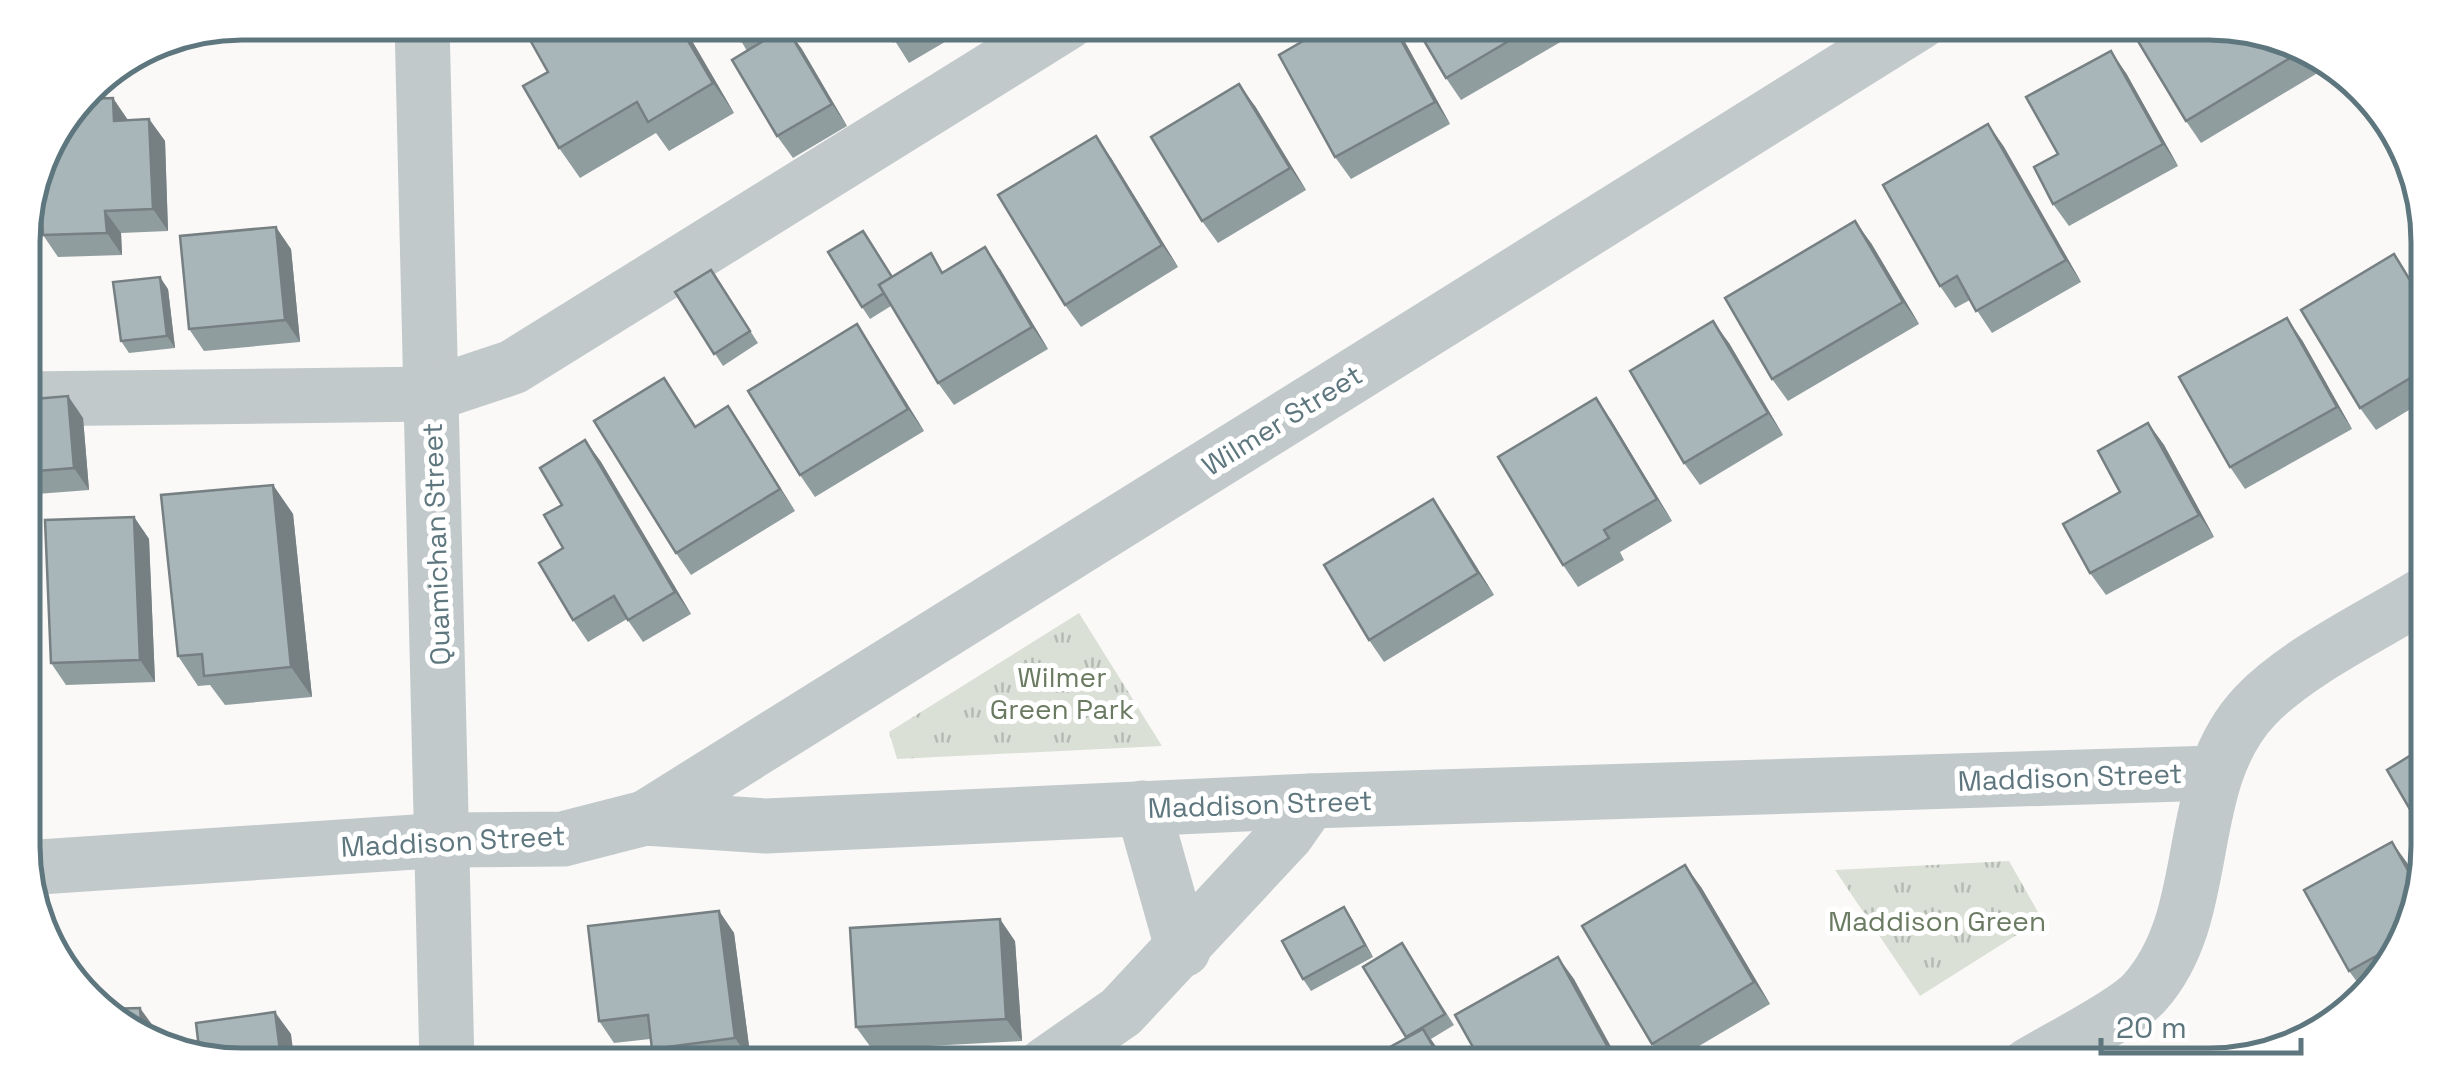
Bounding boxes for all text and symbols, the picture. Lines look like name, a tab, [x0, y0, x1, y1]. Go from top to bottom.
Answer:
street label: Wilmer Street	[1195, 356, 1369, 484]
street label: Quamichan Street	[414, 422, 458, 666]
park label: Wilmer Green Park	[990, 659, 1134, 727]
street label: Maddison Street	[1957, 755, 2183, 799]
street label: Maddison Street	[1147, 782, 1373, 826]
street label: Maddison Street	[340, 817, 566, 865]
park label: Maddison Green	[1828, 903, 2046, 939]
scale bar	[2101, 993, 2301, 1055]
text: 20 m	[2116, 1008, 2187, 1047]

